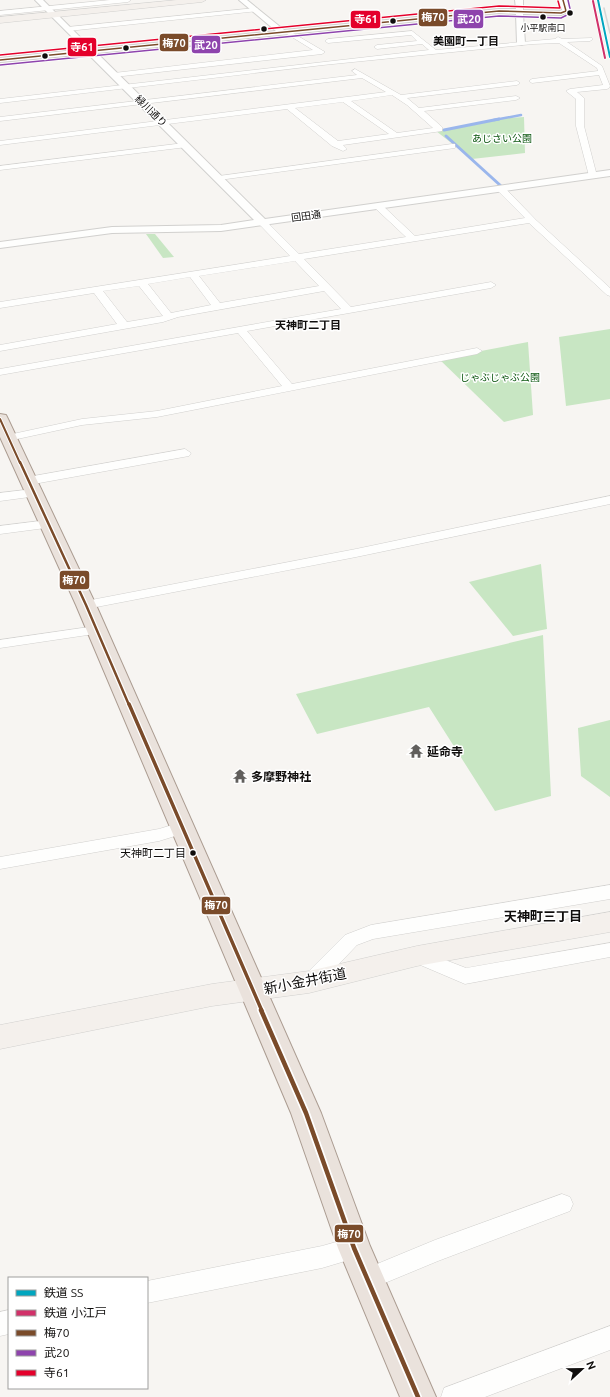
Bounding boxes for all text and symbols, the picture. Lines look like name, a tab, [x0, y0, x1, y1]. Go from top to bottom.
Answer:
line badge: 梅70	[418, 8, 448, 27]
unlabelled marker	[565, 8, 575, 18]
line badge: 武20	[453, 9, 484, 29]
line badge: 寺61	[350, 10, 381, 29]
text: 梅70	[421, 11, 445, 23]
marker: 小平駅南口	[538, 12, 548, 22]
text: 寺61	[354, 13, 378, 25]
text: 武20	[457, 13, 481, 25]
unlabelled marker	[388, 16, 398, 26]
place label: 小平駅南口	[520, 23, 566, 33]
unlabelled marker	[259, 24, 269, 34]
line badge: 梅70	[159, 33, 189, 52]
line badge: 武20	[191, 35, 221, 54]
district label: 美園町一丁目	[433, 35, 499, 47]
line badge: 寺61	[67, 37, 97, 57]
text: 梅70	[162, 37, 186, 49]
text: 武20	[194, 39, 218, 51]
text: 寺61	[70, 41, 94, 53]
unlabelled marker	[121, 43, 131, 53]
unlabelled marker	[40, 51, 50, 61]
street label: 緑川通り	[133, 93, 169, 129]
park label: あじさい公園	[472, 133, 532, 144]
street label: 回田通	[290, 208, 322, 224]
district label: 天神町二丁目	[275, 319, 341, 331]
park label: じゃぶじゃぶ公園	[460, 372, 540, 383]
line badge: 梅70	[59, 570, 90, 590]
text: 梅70	[62, 574, 86, 586]
temple icon: 延命寺	[408, 743, 424, 759]
place label: 延命寺	[427, 745, 463, 758]
temple icon: 多摩野神社	[232, 768, 248, 784]
place label: 多摩野神社	[251, 770, 311, 783]
place label: 天神町二丁目	[120, 847, 186, 859]
marker: 天神町二丁目	[188, 848, 198, 858]
line badge: 梅70	[201, 896, 231, 915]
text: 梅70	[204, 899, 228, 911]
district label: 天神町三丁目	[504, 909, 582, 923]
street label: 新小金井街道	[262, 965, 348, 997]
line badge: 梅70	[334, 1224, 364, 1243]
text: 梅70	[337, 1228, 361, 1240]
legend	[8, 1277, 148, 1389]
text: 鉄道 SS	[44, 1286, 83, 1299]
text: 鉄道 小江戸	[44, 1306, 107, 1319]
text: 梅70	[44, 1326, 70, 1339]
text: 武20	[44, 1346, 70, 1359]
north arrow	[562, 1349, 602, 1389]
text: N	[584, 1359, 598, 1371]
text: 寺61	[44, 1366, 70, 1379]

